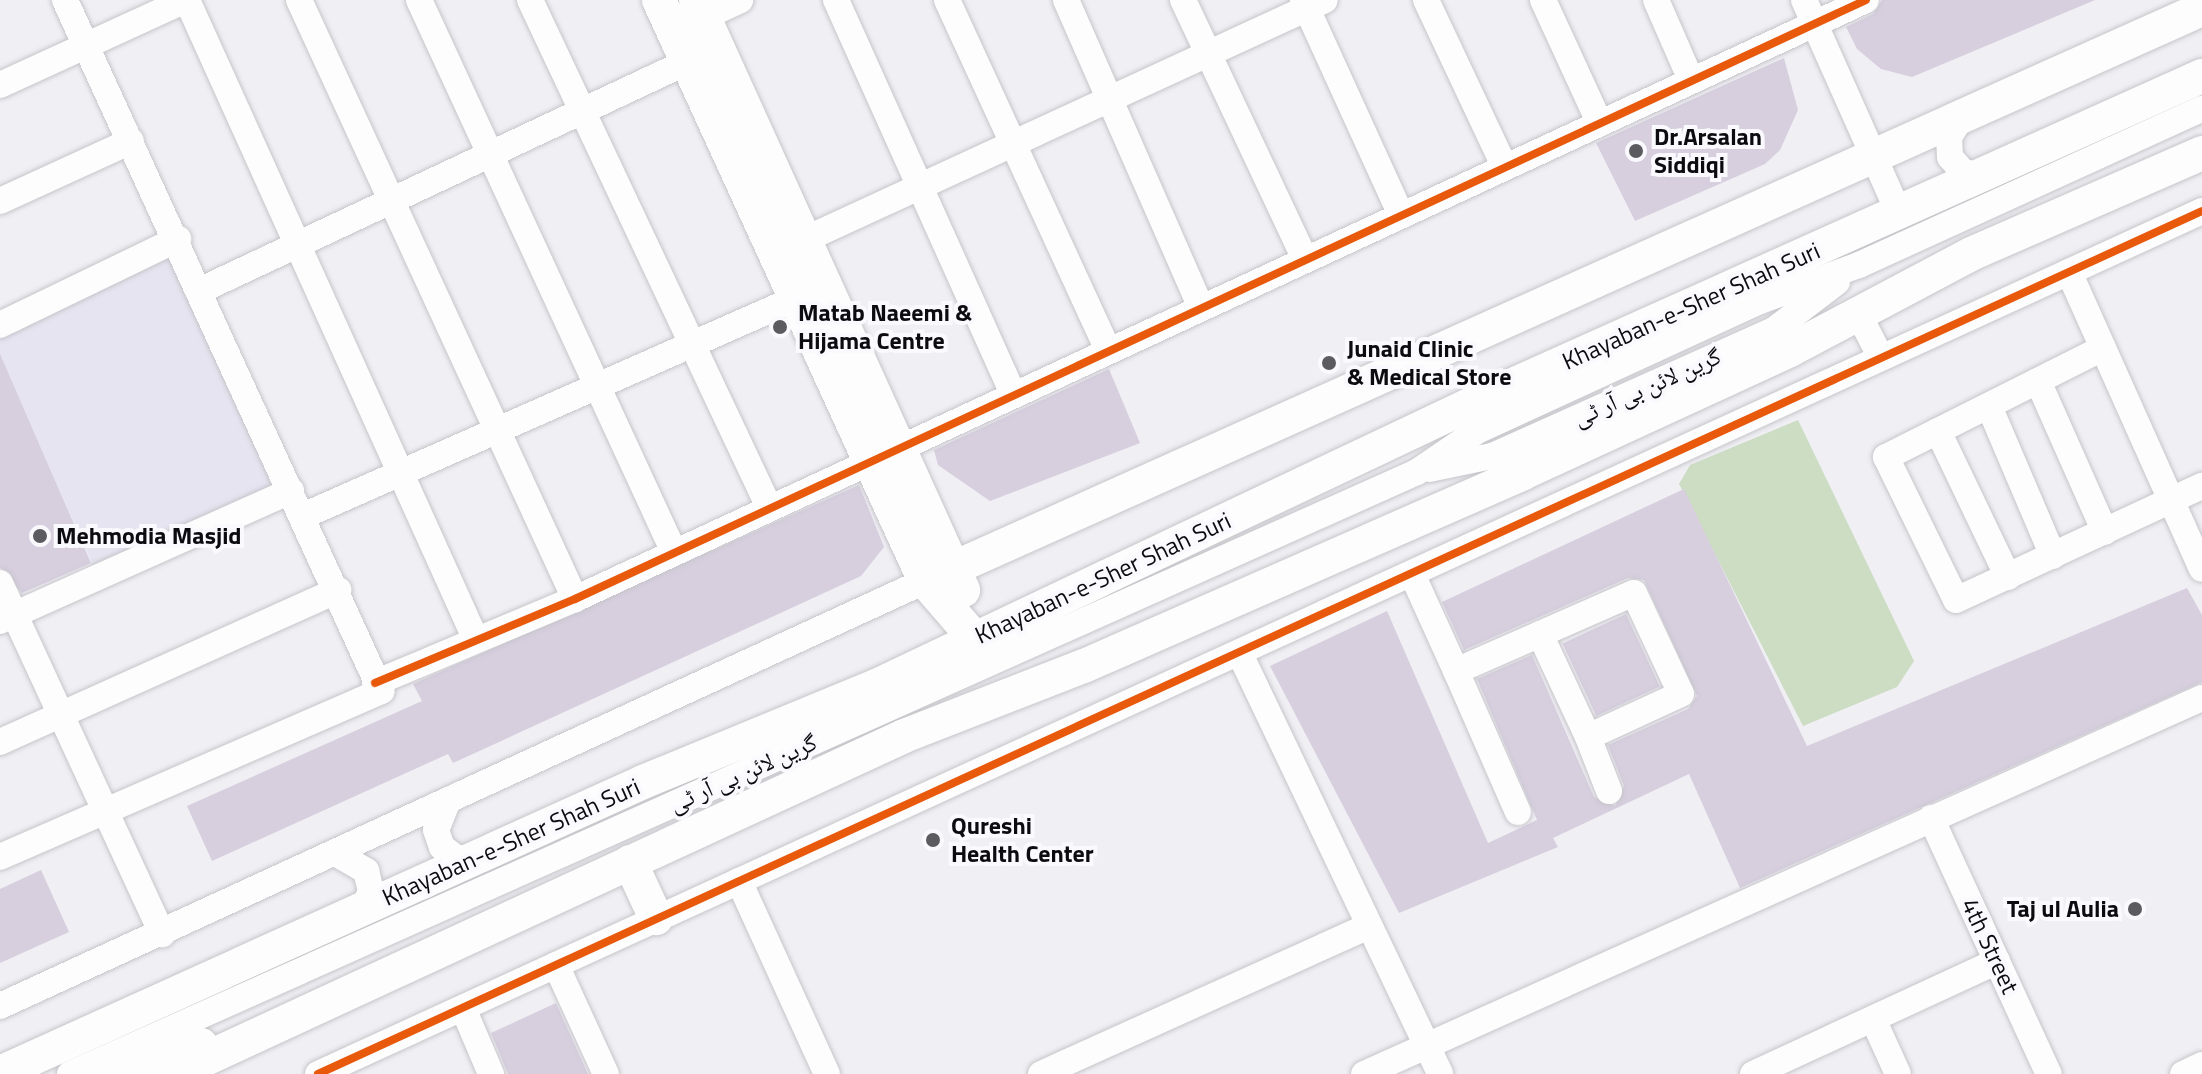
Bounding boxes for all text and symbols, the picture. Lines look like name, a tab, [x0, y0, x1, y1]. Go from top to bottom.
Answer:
place label: Dr.Arsalan Siddiqi	[1654, 123, 1762, 179]
marker: Dr.Arsalan Siddiqi	[1625, 140, 1647, 162]
street label: Khayaban-e-Sher Shah Suri	[1558, 236, 1824, 376]
place label: Matab Naeemi & Hijama Centre	[798, 299, 972, 355]
marker: Matab Naeemi & Hijama Centre	[769, 316, 791, 338]
place label: Junaid Clinic & Medical Store	[1347, 335, 1511, 391]
street label: گرین لائن بی آر ٹی	[1569, 342, 1725, 432]
marker: Junaid Clinic & Medical Store	[1318, 352, 1340, 374]
street label: Khayaban-e-Sher Shah Suri	[971, 506, 1235, 650]
place label: Mehmodia Masjid	[56, 522, 242, 550]
marker: Mehmodia Masjid	[31, 527, 49, 545]
street label: گرین لائن بی آر ٹی	[665, 728, 821, 818]
street label: Khayaban-e-Sher Shah Suri	[378, 772, 644, 912]
place label: Qureshi Health Center	[951, 812, 1094, 868]
marker: Qureshi Health Center	[922, 829, 944, 851]
street label: 4th Street	[1955, 894, 2025, 998]
place label: Taj ul Aulia	[2007, 895, 2119, 923]
marker: Taj ul Aulia	[2126, 900, 2144, 918]

